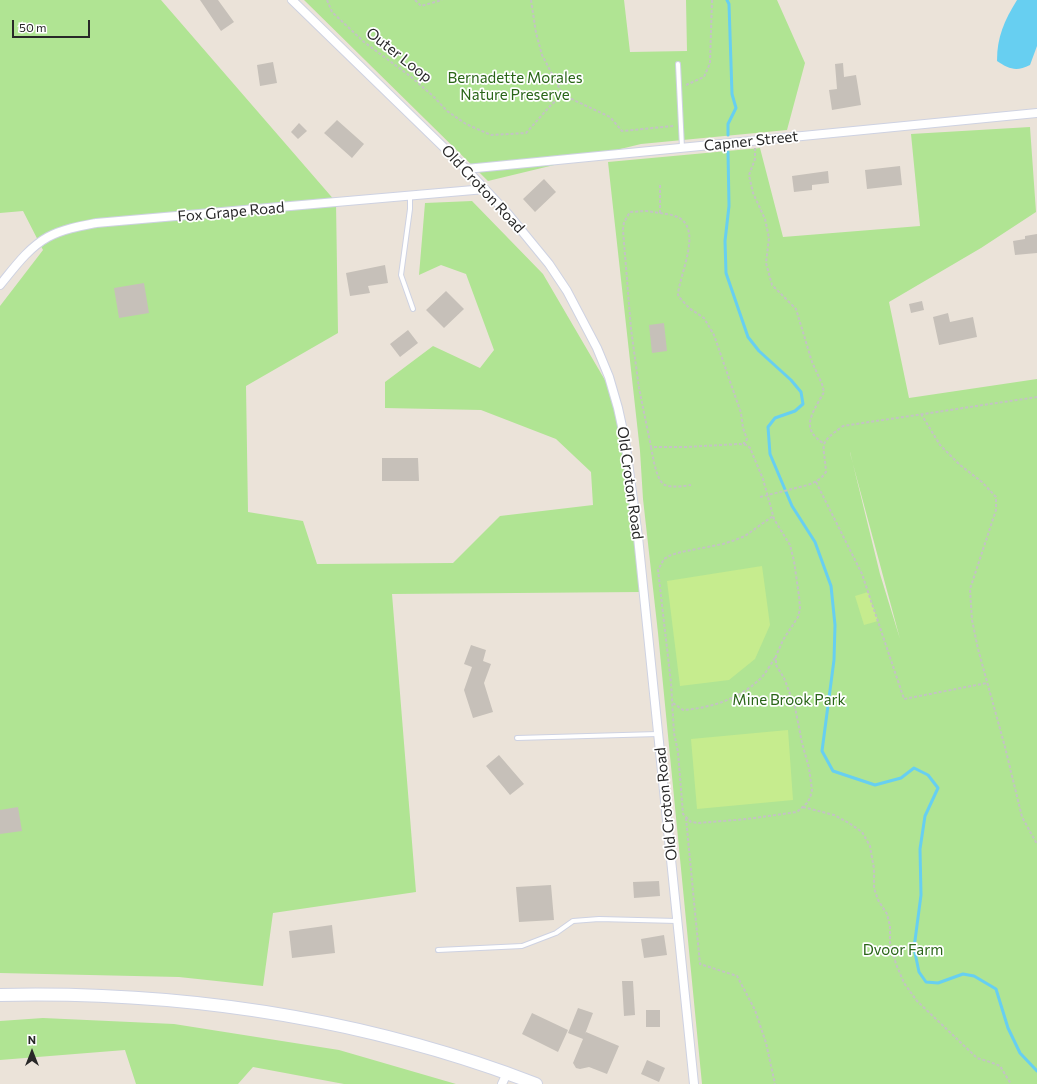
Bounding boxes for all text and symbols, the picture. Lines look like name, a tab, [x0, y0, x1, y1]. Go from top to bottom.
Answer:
scale bar	[14, 12, 92, 38]
text: 50 m	[19, 20, 47, 34]
street label: Outer Loop	[362, 24, 436, 86]
park label: Bernadette Morales Nature Preserve	[448, 69, 582, 104]
street label: Capner Street	[703, 127, 799, 155]
street label: Old Croton Road	[438, 141, 528, 237]
street label: Fox Grape Road	[177, 198, 285, 226]
street label: Old Croton Road	[613, 425, 647, 541]
park label: Mine Brook Park	[732, 691, 846, 709]
street label: Old Croton Road	[651, 746, 681, 862]
park label: Dvoor Farm	[863, 941, 943, 959]
north arrow	[12, 1032, 52, 1072]
text: N	[28, 1033, 36, 1046]

